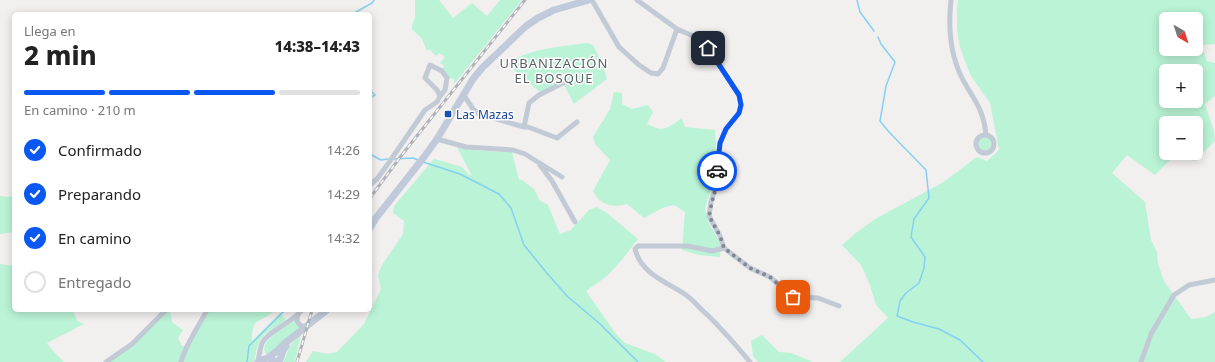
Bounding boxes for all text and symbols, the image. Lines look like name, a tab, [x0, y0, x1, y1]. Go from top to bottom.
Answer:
north arrow	[1159, 12, 1203, 56]
map controls	[1159, 12, 1203, 160]
text: Llega en	[24, 22, 76, 40]
pin	[691, 31, 725, 65]
text: 14:38–14:43	[275, 36, 360, 56]
text: 2 min	[24, 37, 97, 73]
icon: home	[697, 37, 719, 59]
district label: URBANIZACIÓN EL BOSQUE	[500, 54, 608, 87]
button: +	[1159, 64, 1203, 108]
text: En camino · 210 m	[24, 101, 136, 119]
place label: Las Mazas	[456, 106, 514, 123]
marker: Las Mazas	[443, 109, 453, 119]
button: −	[1159, 116, 1203, 160]
icon: check	[24, 139, 46, 161]
text: Confirmado	[58, 140, 142, 160]
text: 14:26	[327, 141, 360, 159]
courier	[697, 151, 737, 191]
icon: car	[706, 160, 728, 182]
icon: check	[24, 183, 46, 205]
text: Preparando	[58, 184, 141, 204]
text: 14:29	[327, 185, 360, 203]
icon: check	[24, 227, 46, 249]
text: En camino	[58, 228, 131, 248]
text: 14:32	[327, 229, 360, 247]
text: Entregado	[58, 272, 131, 292]
pin	[776, 280, 810, 314]
icon: bag	[782, 286, 804, 308]

